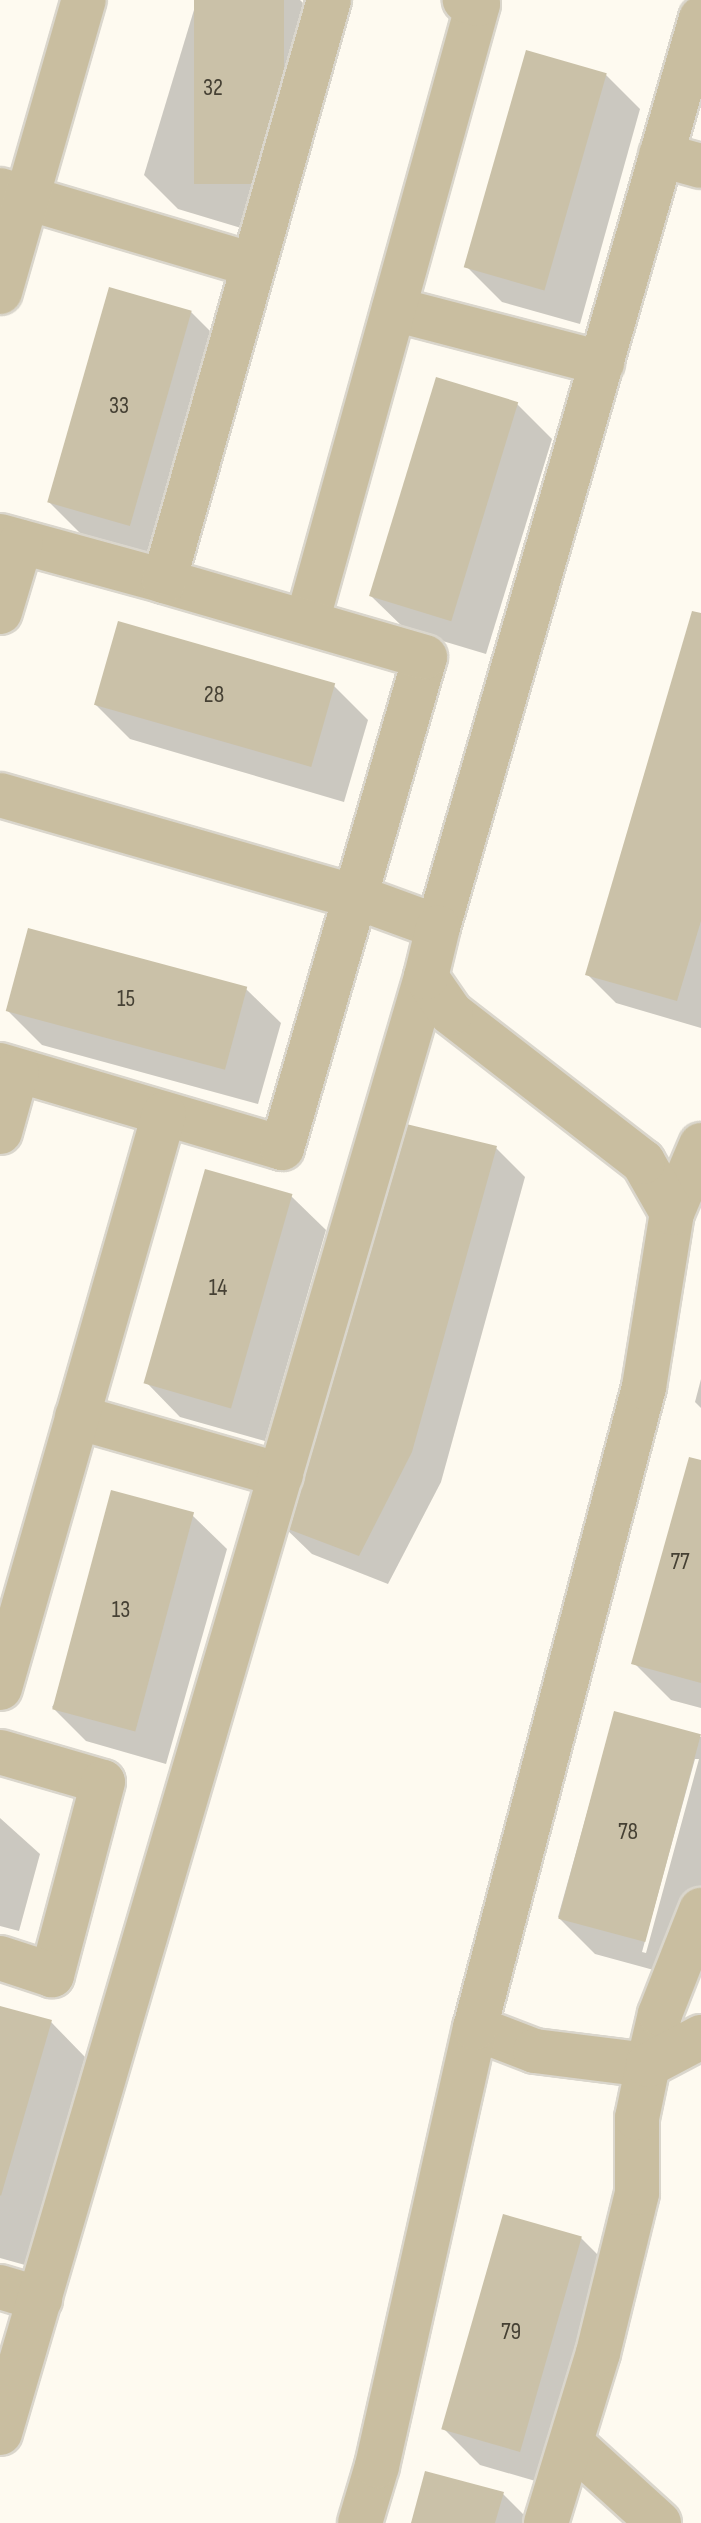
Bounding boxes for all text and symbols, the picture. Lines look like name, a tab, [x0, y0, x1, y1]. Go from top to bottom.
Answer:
house number: 32	[203, 74, 223, 102]
house number: 33	[109, 392, 129, 420]
house number: 28	[204, 681, 224, 709]
house number: 15	[117, 985, 135, 1013]
house number: 14	[209, 1274, 227, 1302]
house number: 77	[670, 1548, 690, 1576]
house number: 13	[112, 1596, 130, 1624]
house number: 78	[618, 1818, 638, 1846]
house number: 79	[501, 2318, 521, 2346]

